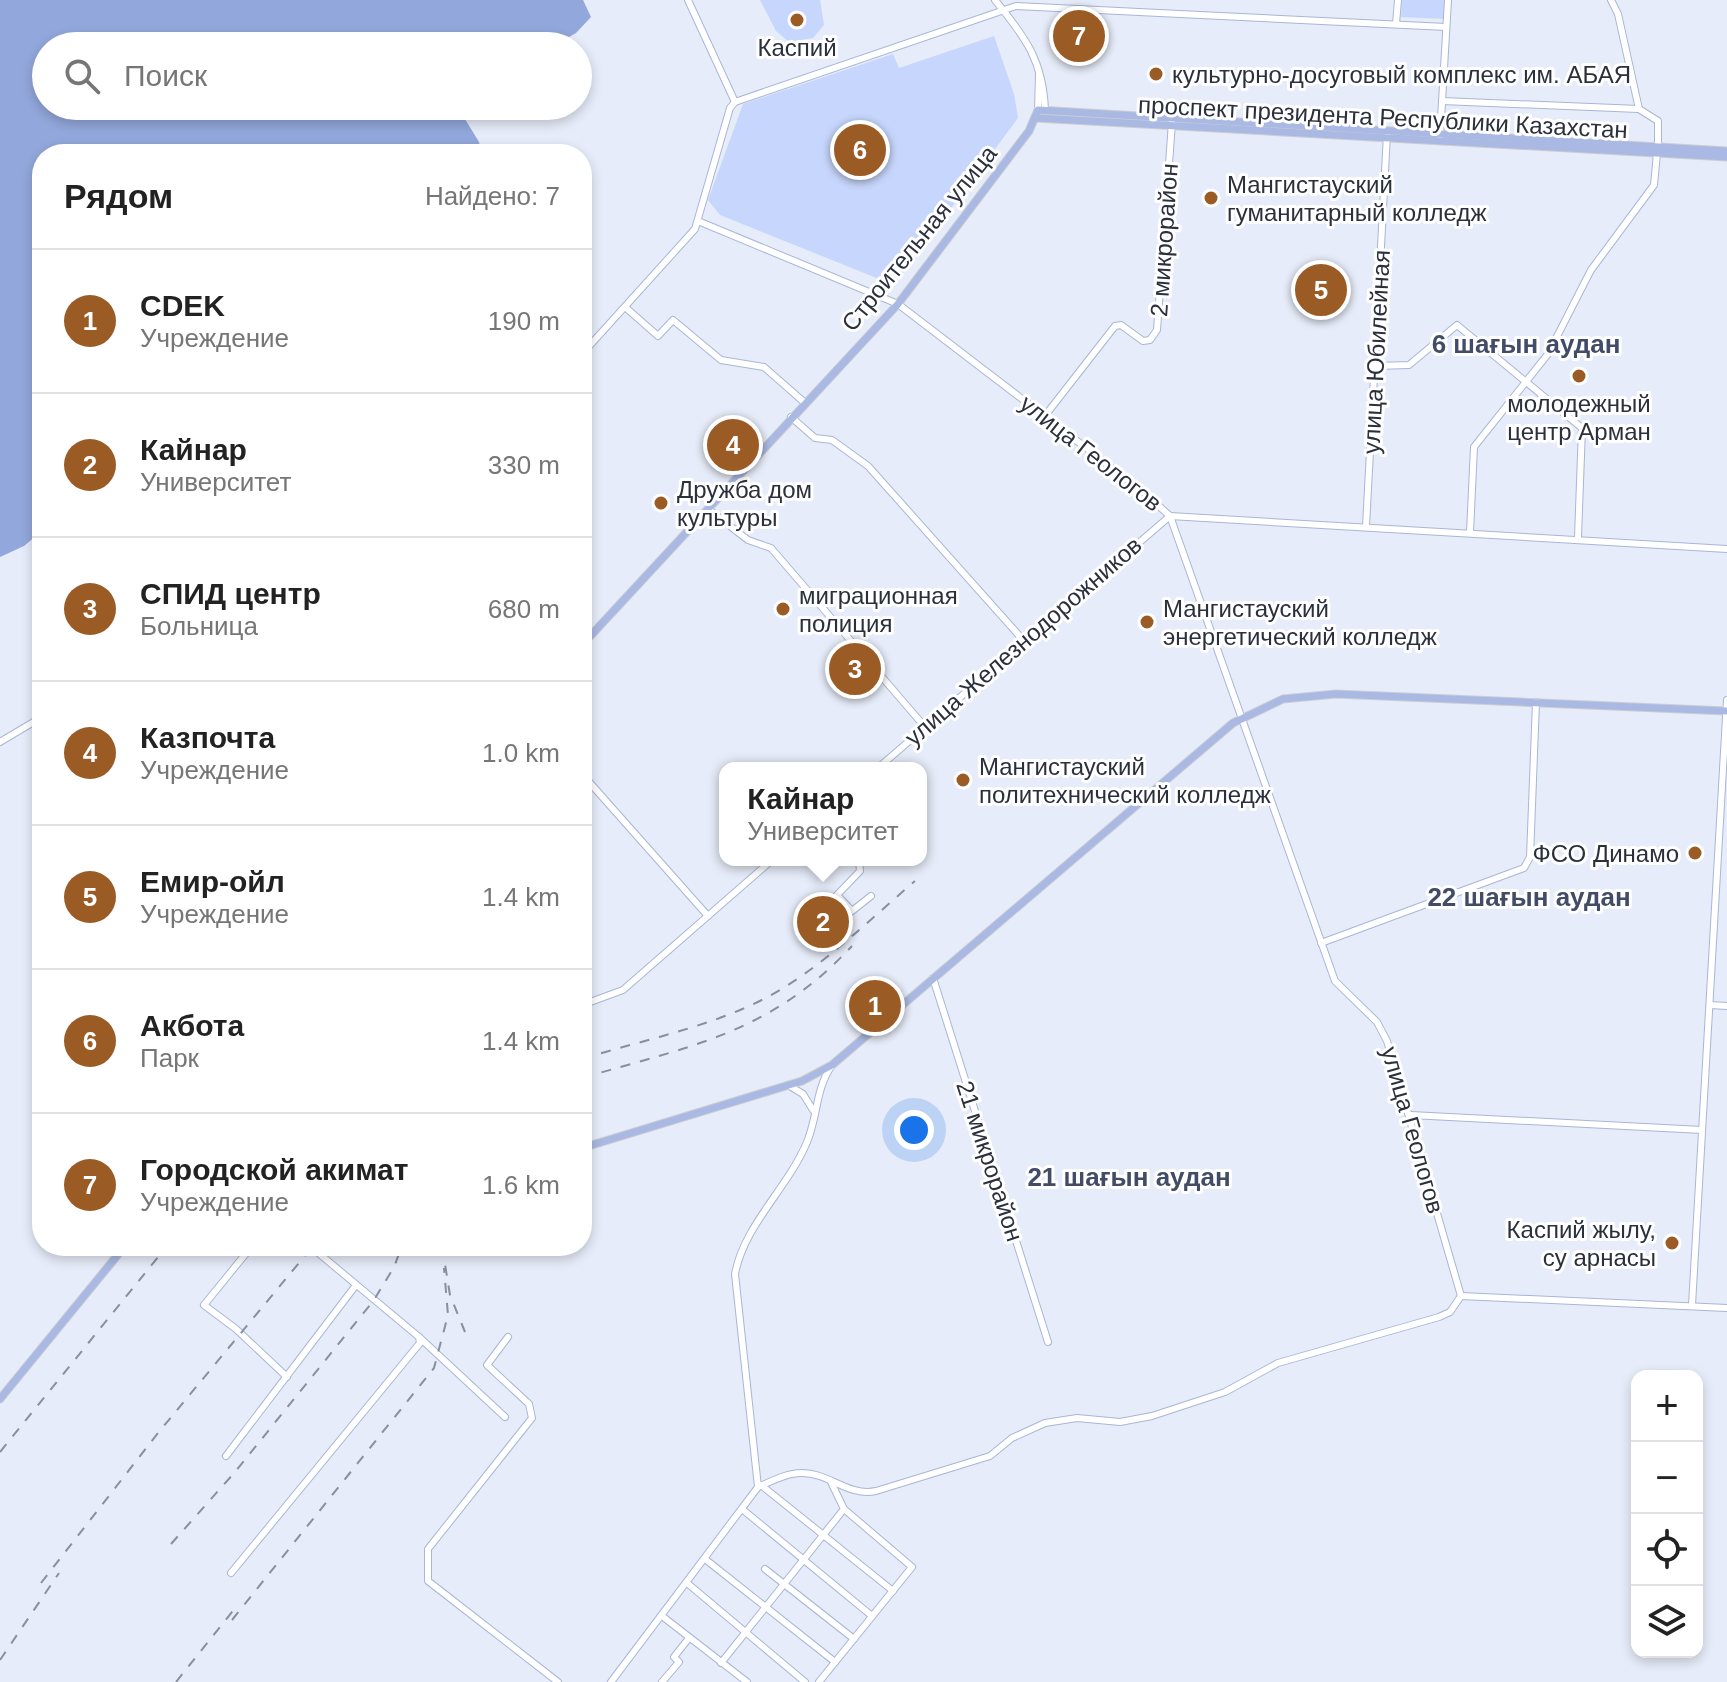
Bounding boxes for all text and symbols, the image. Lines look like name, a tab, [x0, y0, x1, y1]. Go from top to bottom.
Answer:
pin: 7	[1053, 6, 1105, 66]
marker: Каспий	[788, 11, 806, 29]
search box	[32, 32, 592, 120]
place label: Каспий	[757, 34, 837, 61]
icon: search	[60, 54, 104, 98]
text: Поиск	[124, 59, 207, 92]
place label: культурно-досуговый комплекс им. АБАЯ	[1172, 61, 1631, 88]
marker: культурно-досуговый комплекс им. АБАЯ	[1147, 65, 1165, 83]
street label: проспект президента Республики Казахстан	[1138, 91, 1628, 143]
pin: 6	[834, 120, 886, 180]
street label: Строительная улица	[836, 139, 1002, 336]
street label: 2 микрорайон	[1145, 162, 1183, 318]
place label: Мангистауский гуманитарный колледж	[1227, 171, 1486, 226]
text: Рядом	[64, 177, 173, 215]
text: Найдено: 7	[425, 181, 560, 211]
marker: Мангистауский гуманитарный колледж	[1202, 189, 1220, 207]
street label: улица Юбилейная	[1357, 249, 1395, 455]
pin: 5	[1295, 260, 1347, 320]
text: CDEK	[140, 289, 225, 322]
text: 1	[83, 306, 97, 336]
text: 190 m	[488, 306, 560, 336]
text: Учреждение	[140, 323, 289, 353]
district label: 6 шағын аудан	[1432, 329, 1620, 359]
marker: молодежный центр Арман	[1570, 367, 1588, 385]
street label: улица Геологов	[1015, 389, 1167, 517]
place label: молодежный центр Арман	[1507, 390, 1651, 445]
pin: 4	[707, 415, 759, 475]
text: Кайнар	[140, 433, 247, 466]
text: 2	[83, 450, 97, 480]
text: 330 m	[488, 450, 560, 480]
text: Университет	[140, 467, 291, 497]
place label: Дружба дом культуры	[677, 476, 812, 531]
marker: Дружба дом культуры	[652, 494, 670, 512]
street label: улица Железнодорожников	[899, 531, 1147, 751]
text: СПИД центр	[140, 577, 321, 610]
place label: миграционная полиция	[799, 582, 958, 637]
text: 3	[83, 594, 97, 624]
text: 680 m	[488, 594, 560, 624]
place label: Мангистауский энергетический колледж	[1163, 595, 1437, 650]
marker: миграционная полиция	[774, 600, 792, 618]
text: Больница	[140, 611, 258, 641]
marker: Мангистауский энергетический колледж	[1138, 613, 1156, 631]
pin: 3	[829, 639, 881, 699]
text: Казпочта	[140, 721, 275, 754]
text: 4	[83, 738, 97, 768]
text: 1.0 km	[482, 738, 560, 768]
place label: Мангистауский политехнический колледж	[979, 753, 1271, 808]
text: Учреждение	[140, 755, 289, 785]
popup	[719, 762, 927, 866]
marker: Мангистауский политехнический колледж	[954, 771, 972, 789]
text: Кайнар	[747, 782, 854, 815]
text: Университет	[747, 816, 899, 846]
place label: ФСО Динамо	[1533, 840, 1679, 867]
marker: ФСО Динамо	[1686, 844, 1704, 862]
text: Емир-ойл	[140, 865, 285, 898]
text: 5	[83, 882, 97, 912]
text: 1.4 km	[482, 882, 560, 912]
district label: 22 шағын аудан	[1427, 882, 1631, 912]
pin: 2	[797, 892, 849, 952]
text: Учреждение	[140, 899, 289, 929]
pin: 1	[849, 976, 901, 1036]
text: Акбота	[140, 1009, 244, 1042]
text: 6	[83, 1026, 97, 1056]
text: 1.4 km	[482, 1026, 560, 1056]
text: Парк	[140, 1043, 199, 1073]
street label: улица Геологов	[1376, 1044, 1450, 1216]
street label: 21 микрорайон	[951, 1077, 1029, 1245]
your location	[894, 1110, 934, 1150]
text: Городской акимат	[140, 1153, 408, 1186]
district label: 21 шағын аудан	[1027, 1162, 1231, 1192]
text: 7	[83, 1170, 97, 1200]
text: 1.6 km	[482, 1170, 560, 1200]
text: Учреждение	[140, 1187, 289, 1217]
place label: Каспий жылу, су арнасы	[1507, 1216, 1656, 1271]
marker: Каспий жылу, су арнасы	[1663, 1234, 1681, 1252]
map controls	[1631, 1370, 1703, 1658]
button: +	[1631, 1370, 1703, 1442]
button: −	[1631, 1442, 1703, 1514]
button: locate	[1631, 1514, 1703, 1586]
button: layers	[1631, 1586, 1703, 1658]

